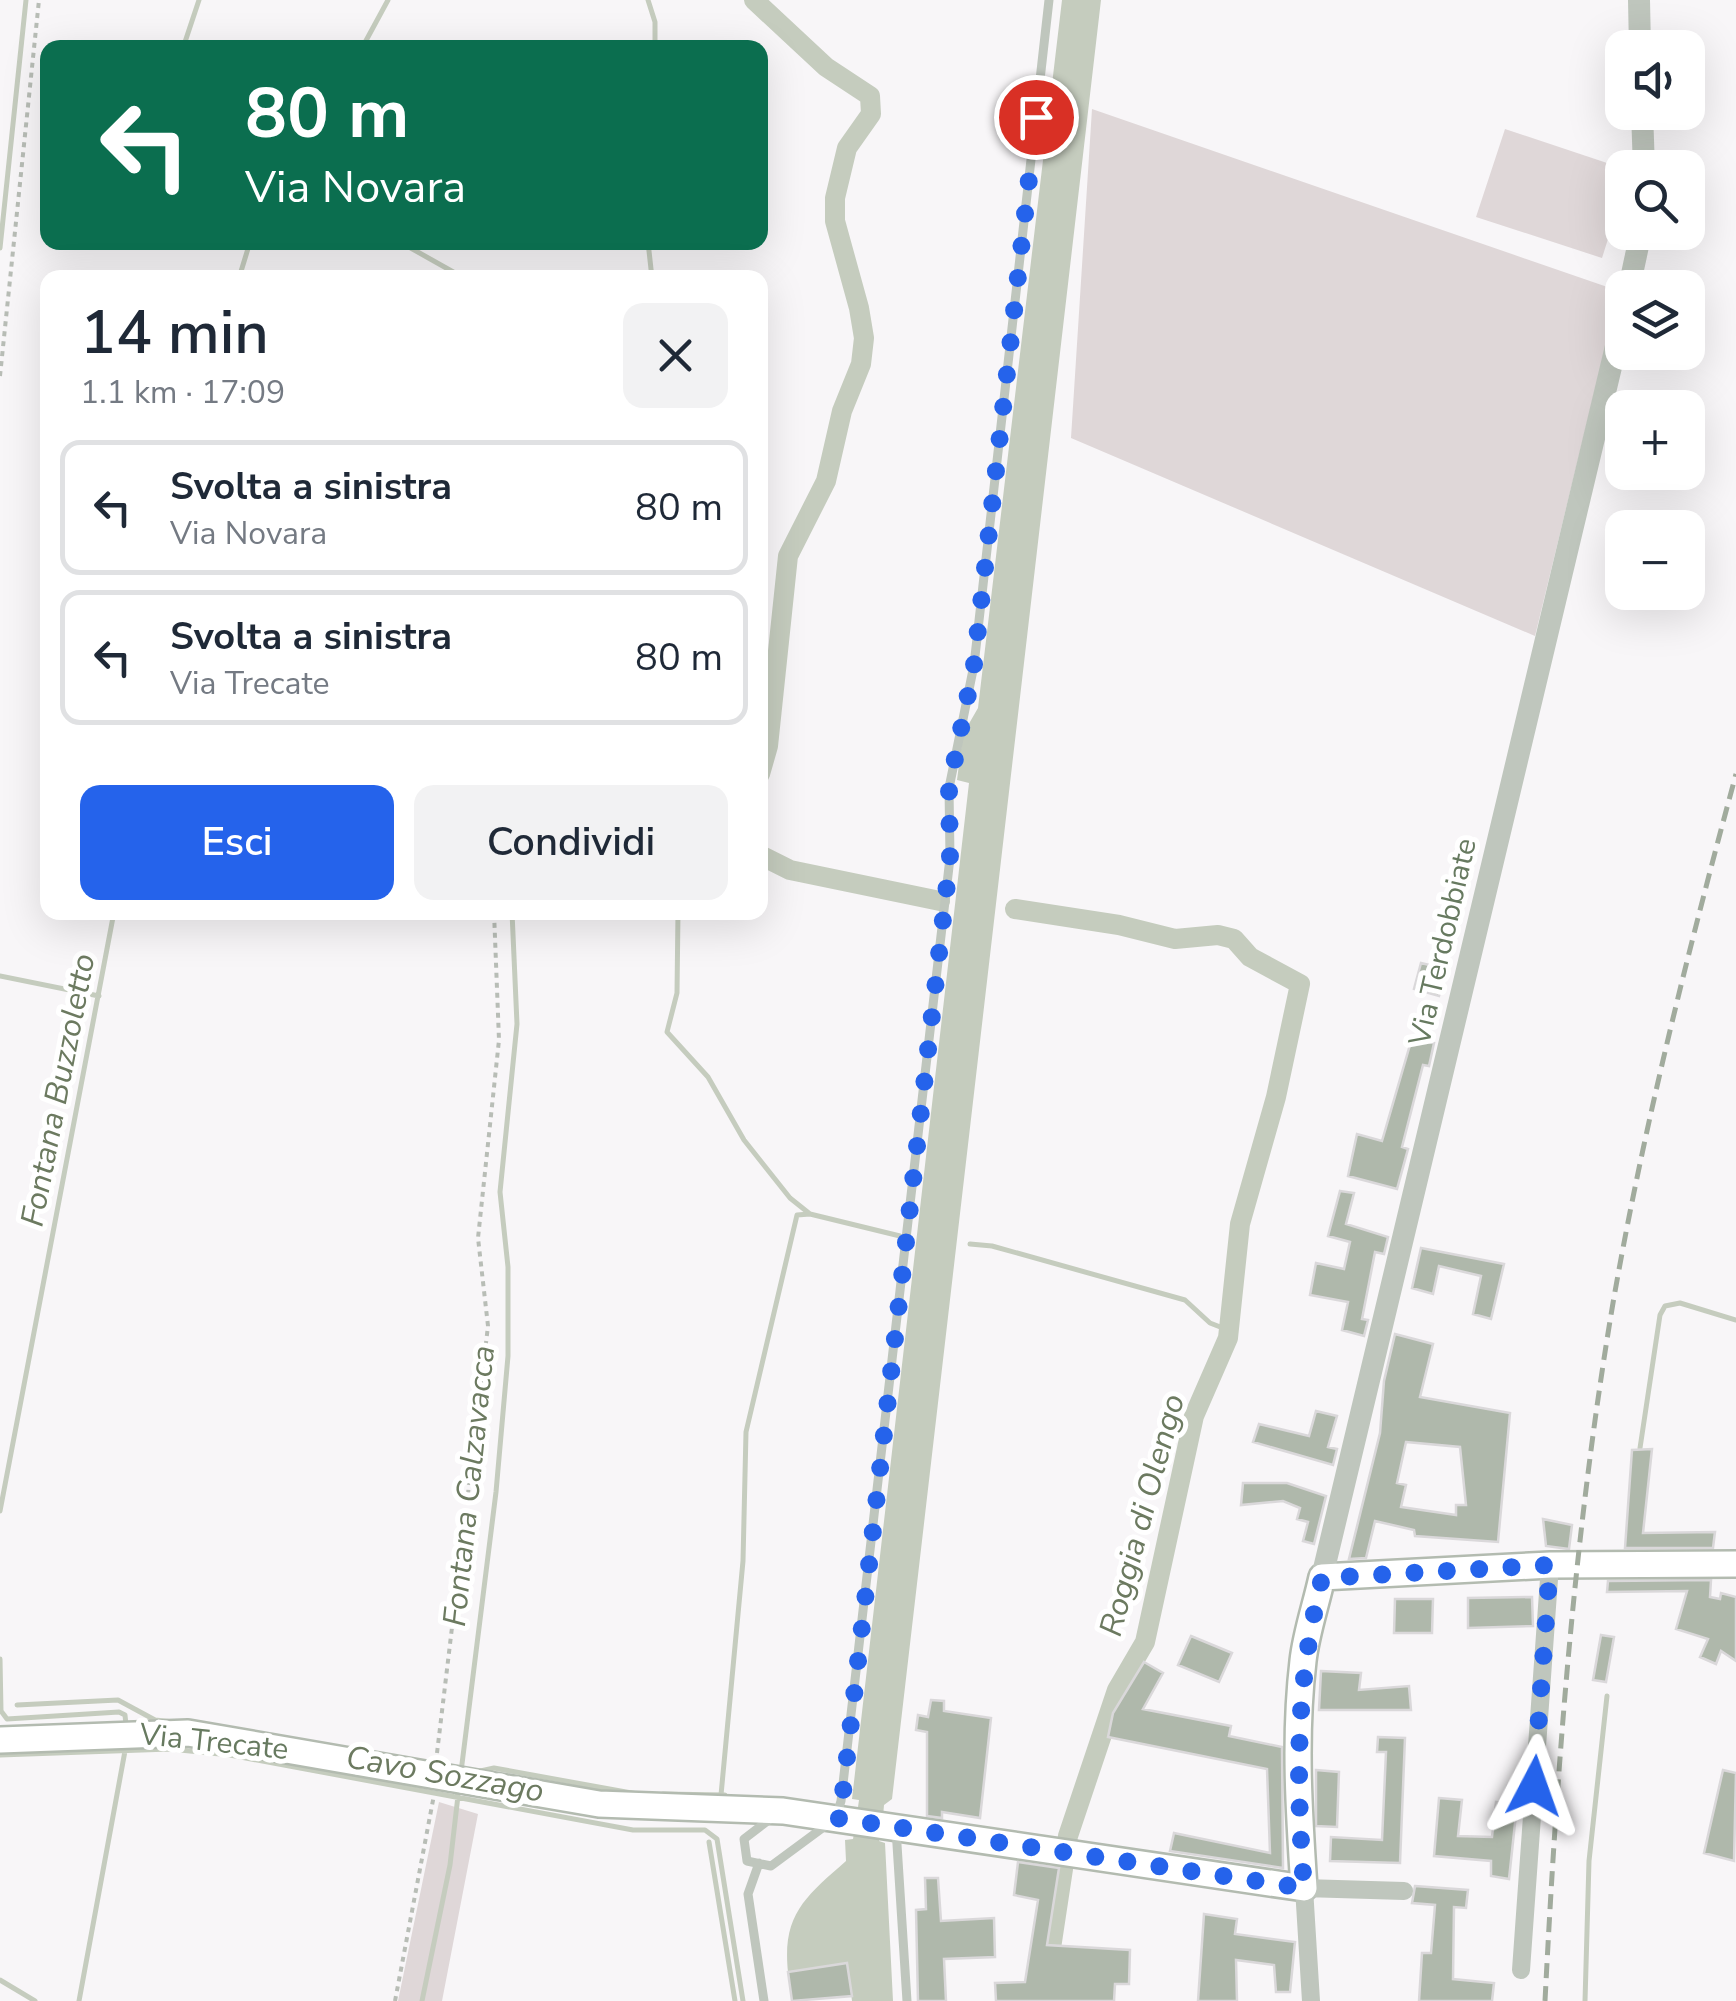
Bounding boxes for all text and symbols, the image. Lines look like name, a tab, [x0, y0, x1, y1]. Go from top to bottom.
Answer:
map controls	[1605, 30, 1705, 610]
button: sound	[1605, 30, 1705, 130]
text: 80 m	[245, 66, 409, 162]
pin	[994, 75, 1079, 160]
icon: left	[80, 80, 210, 210]
icon: arrive	[1009, 90, 1064, 145]
button: search	[1605, 150, 1705, 250]
text: Via Novara	[245, 157, 466, 218]
button: layers	[1605, 270, 1705, 370]
text: 14 min	[80, 292, 269, 374]
button: close	[623, 303, 728, 408]
text: 1.1 km · 17:09	[80, 371, 285, 414]
button: +	[1605, 390, 1705, 490]
text: Svolta a sinistra	[170, 461, 452, 512]
icon: left	[85, 480, 140, 535]
text: 80 m	[635, 482, 723, 533]
button: −	[1605, 510, 1705, 610]
text: Via Novara	[170, 512, 327, 555]
text: Svolta a sinistra	[170, 611, 452, 662]
icon: left	[85, 630, 140, 685]
text: 80 m	[635, 632, 723, 683]
text: Via Trecate	[170, 662, 329, 705]
button: Esci	[80, 785, 394, 900]
button: Condividi	[414, 785, 728, 900]
street label: Via Terdobbiate	[1399, 834, 1487, 1051]
water label: Fontana Buzzoletto	[10, 950, 106, 1230]
water label: Fontana Calzavacca	[433, 1343, 505, 1629]
water label: Roggia di Olengo	[1089, 1389, 1195, 1641]
street label: Via Trecate	[137, 1714, 290, 1770]
position arrow	[1482, 1734, 1586, 1838]
water label: Cavo Sozzago	[343, 1735, 547, 1813]

